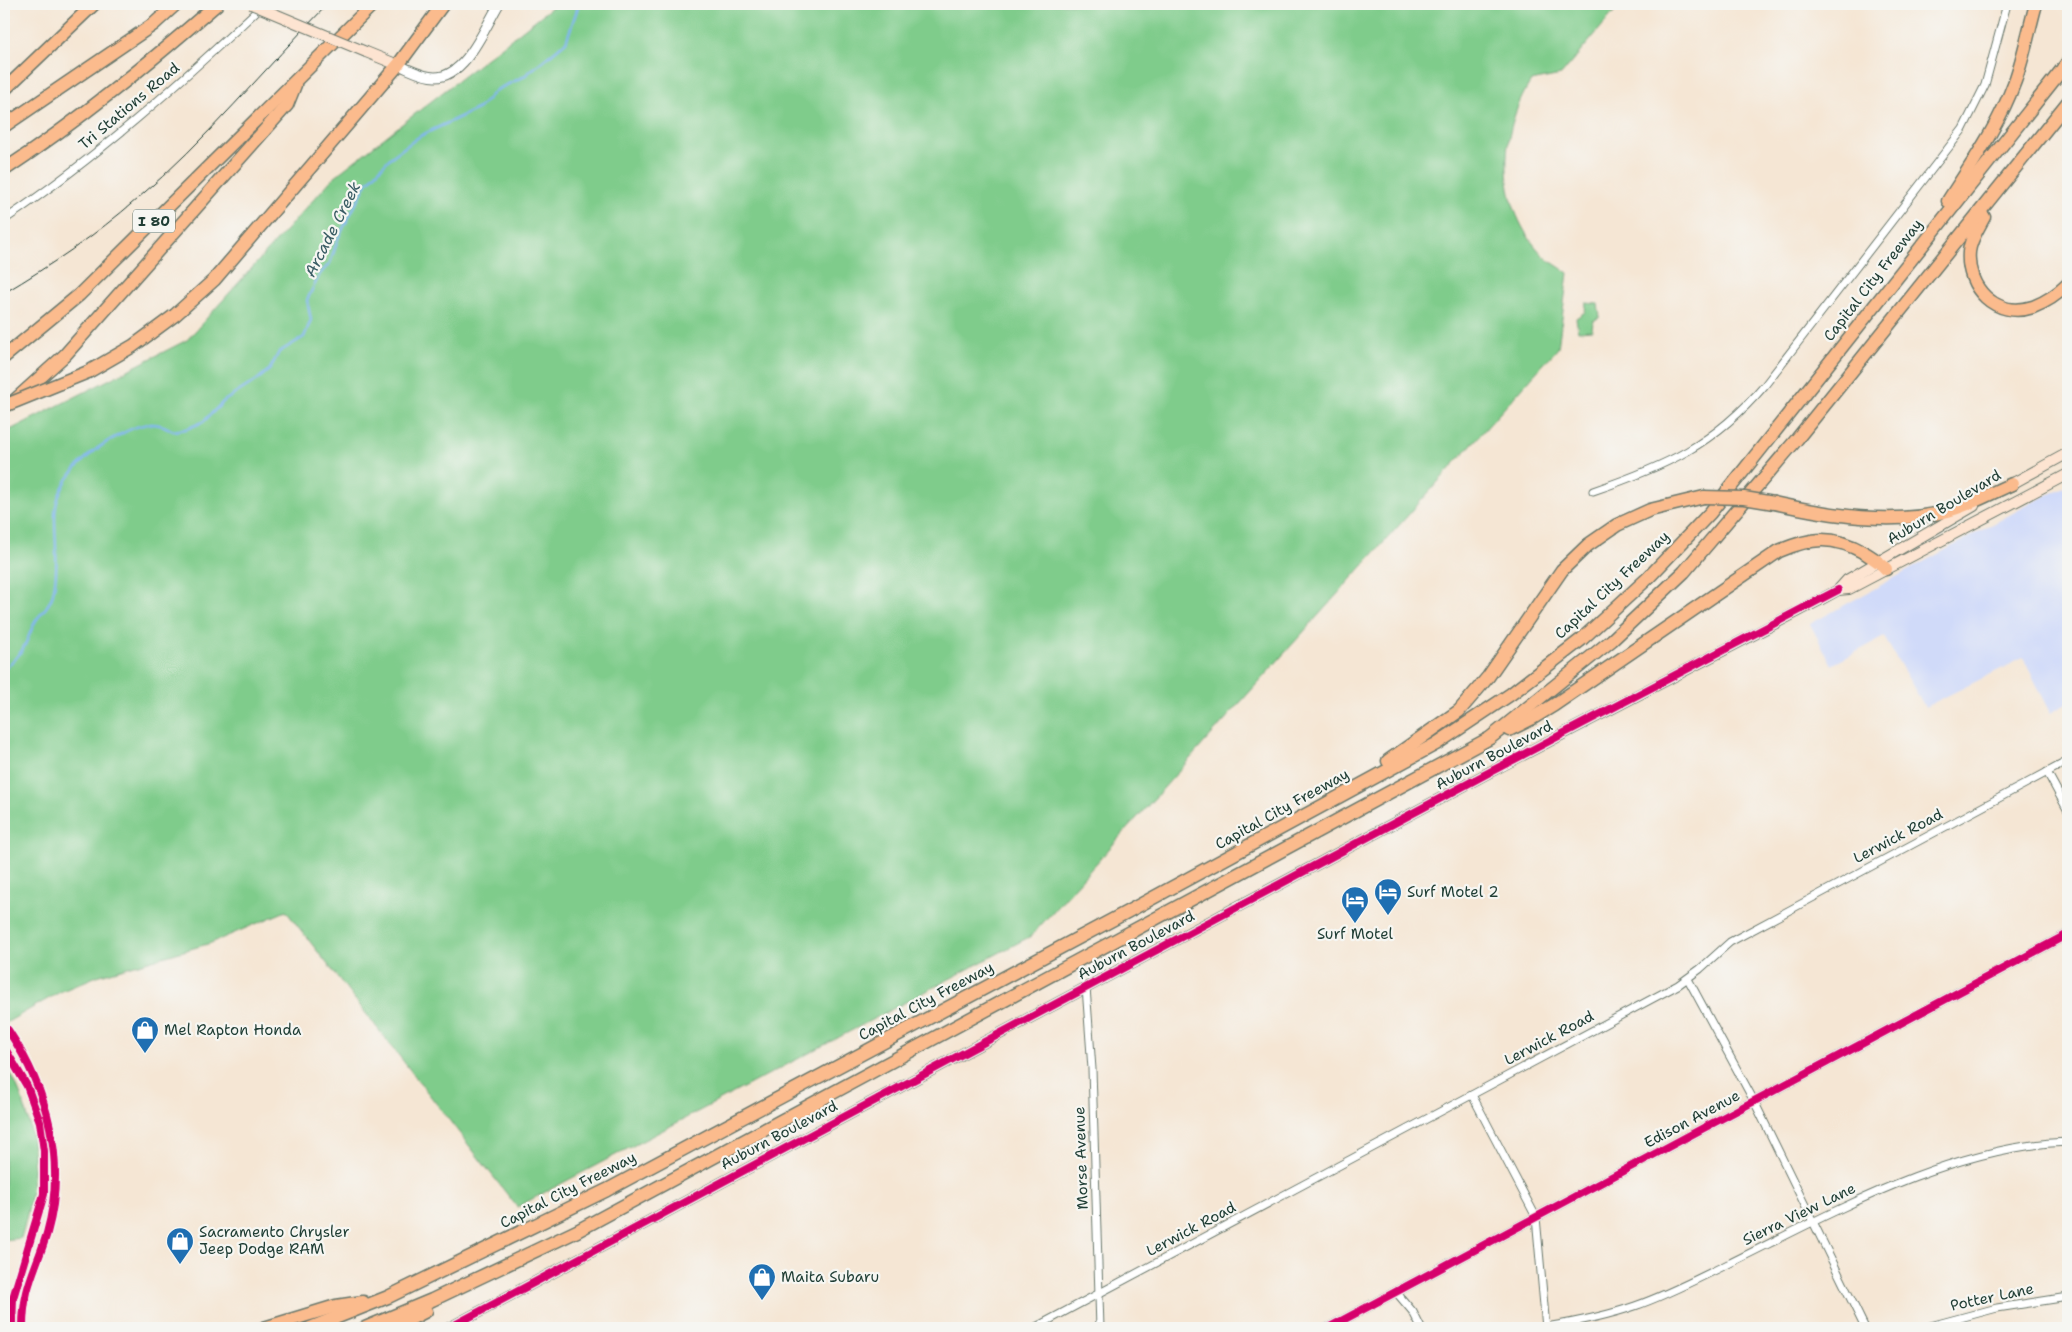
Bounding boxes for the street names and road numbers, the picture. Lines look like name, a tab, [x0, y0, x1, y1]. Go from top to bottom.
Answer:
street label: Tri Stations Road	[74, 58, 184, 154]
road number: I 80	[133, 210, 175, 232]
street label: Capital City Freeway	[1819, 215, 1927, 345]
street label: Auburn Boulevard	[1883, 465, 2005, 549]
street label: Capital City Freeway	[1550, 526, 1674, 644]
street label: Auburn Boulevard	[1432, 715, 1556, 794]
street label: Capital City Freeway	[1211, 764, 1353, 854]
street label: Lerwick Road	[1850, 804, 1947, 868]
street label: Auburn Boulevard	[1074, 905, 1198, 984]
street label: Capital City Freeway	[855, 957, 997, 1045]
street label: Lerwick Road	[1501, 1006, 1598, 1070]
street label: Edison Avenue	[1641, 1085, 1743, 1153]
street label: Auburn Boulevard	[717, 1095, 841, 1174]
street label: Morse Avenue	[1069, 1106, 1093, 1210]
street label: Capital City Freeway	[497, 1147, 639, 1233]
street label: Sierra View Lane	[1739, 1178, 1859, 1250]
street label: Lerwick Road	[1143, 1197, 1240, 1261]
street label: Potter Lane	[1948, 1278, 2036, 1316]

